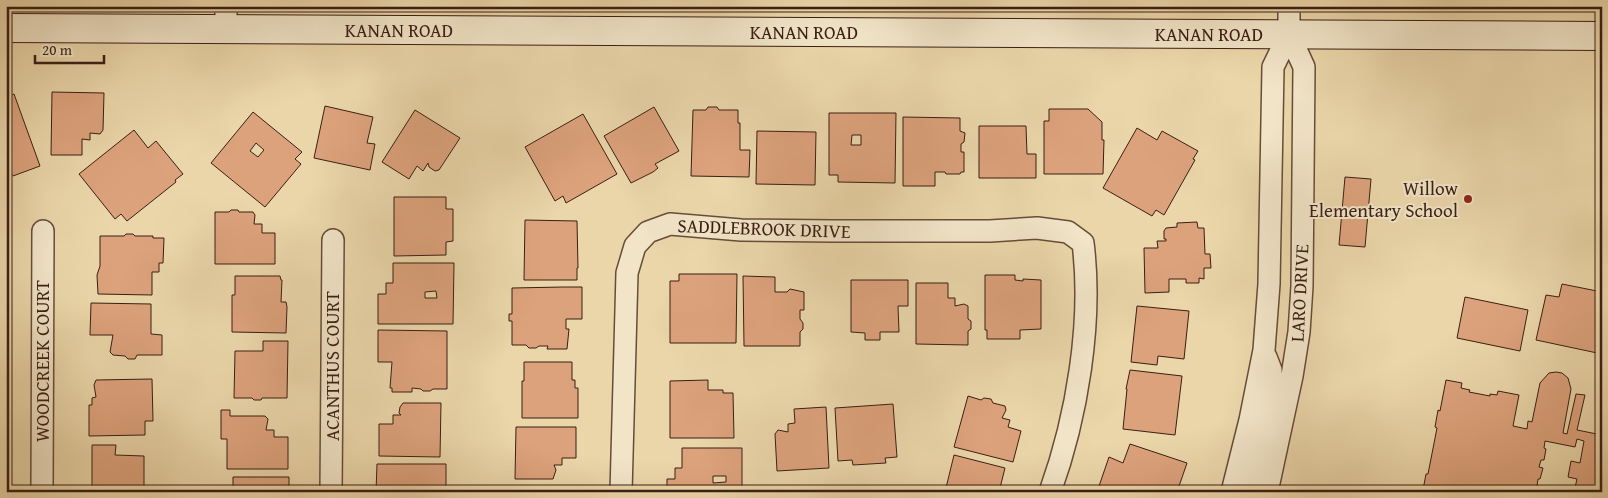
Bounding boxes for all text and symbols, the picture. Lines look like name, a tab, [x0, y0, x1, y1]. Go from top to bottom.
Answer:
street label: KANAN ROAD	[345, 16, 453, 44]
street label: KANAN ROAD	[750, 18, 858, 46]
street label: KANAN ROAD	[1155, 20, 1263, 48]
scale bar	[35, 32, 104, 64]
text: 20 m	[42, 39, 73, 60]
place label: Willow Elementary School	[1309, 174, 1459, 224]
marker: Willow Elementary School	[1462, 193, 1474, 205]
street label: SADDLEBROOK DRIVE	[677, 211, 851, 245]
street label: LARO DRIVE	[1282, 243, 1316, 343]
street label: WOODCREEK COURT	[28, 280, 56, 442]
street label: ACANTHUS COURT	[318, 291, 346, 441]

